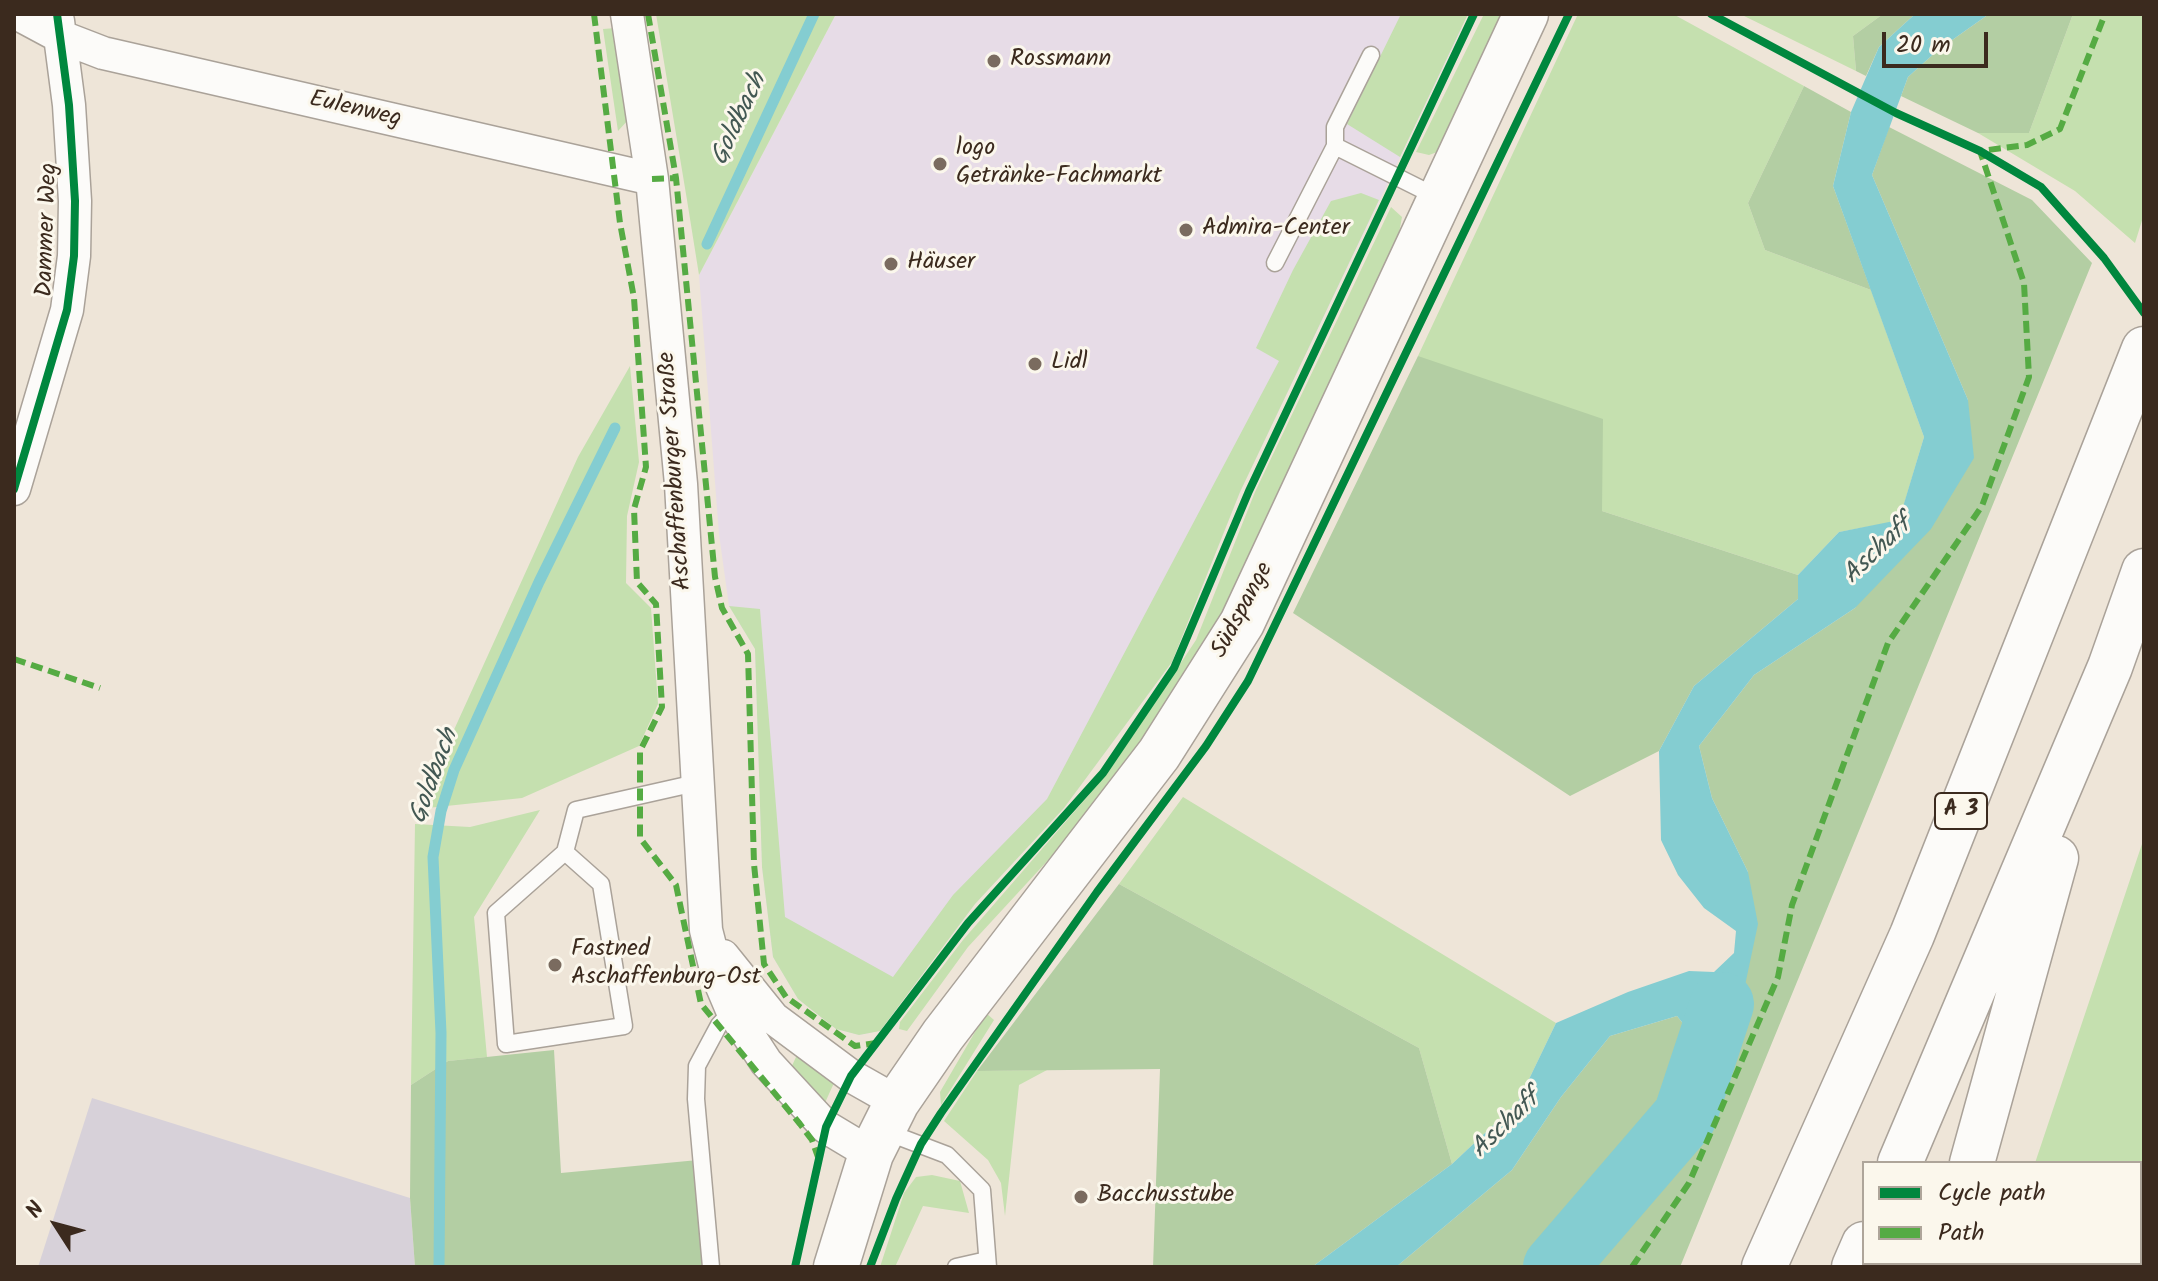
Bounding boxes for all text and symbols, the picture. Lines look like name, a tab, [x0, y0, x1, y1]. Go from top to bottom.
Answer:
scale bar	[1886, 16, 1992, 66]
text: 20 m	[1896, 26, 1951, 65]
place label: Rossmann	[1010, 47, 1111, 75]
marker: Rossmann	[985, 52, 1003, 70]
water label: Goldbach	[706, 69, 776, 171]
street label: Eulenweg	[306, 86, 404, 136]
place label: logo Getränke-Fachmarkt	[956, 136, 1162, 192]
marker: logo Getränke-Fachmarkt	[931, 155, 949, 173]
street label: Dammer Weg	[32, 162, 66, 298]
place label: Admira-Center	[1202, 216, 1350, 244]
marker: Admira-Center	[1177, 221, 1195, 239]
place label: Häuser	[907, 250, 975, 278]
marker: Häuser	[882, 255, 900, 273]
place label: Lidl	[1051, 350, 1088, 378]
street label: Aschaffenburger Straße	[654, 351, 700, 591]
marker: Lidl	[1026, 355, 1044, 373]
water label: Aschaff	[1838, 512, 1920, 592]
street label: Südspange	[1207, 558, 1281, 664]
water label: Goldbach	[405, 725, 467, 829]
road number: A 3	[1935, 793, 1987, 829]
place label: Fastned Aschaffenburg-Ost	[571, 937, 761, 993]
marker: Fastned Aschaffenburg-Ost	[546, 956, 564, 974]
water label: Aschaff	[1466, 1086, 1548, 1166]
legend	[1862, 1161, 2142, 1265]
text: Cycle path	[1938, 1174, 2046, 1213]
place label: Bacchusstube	[1097, 1183, 1234, 1211]
north arrow	[16, 1185, 96, 1265]
marker: Bacchusstube	[1072, 1188, 1090, 1206]
text: N	[18, 1195, 54, 1227]
text: Path	[1938, 1214, 1984, 1253]

